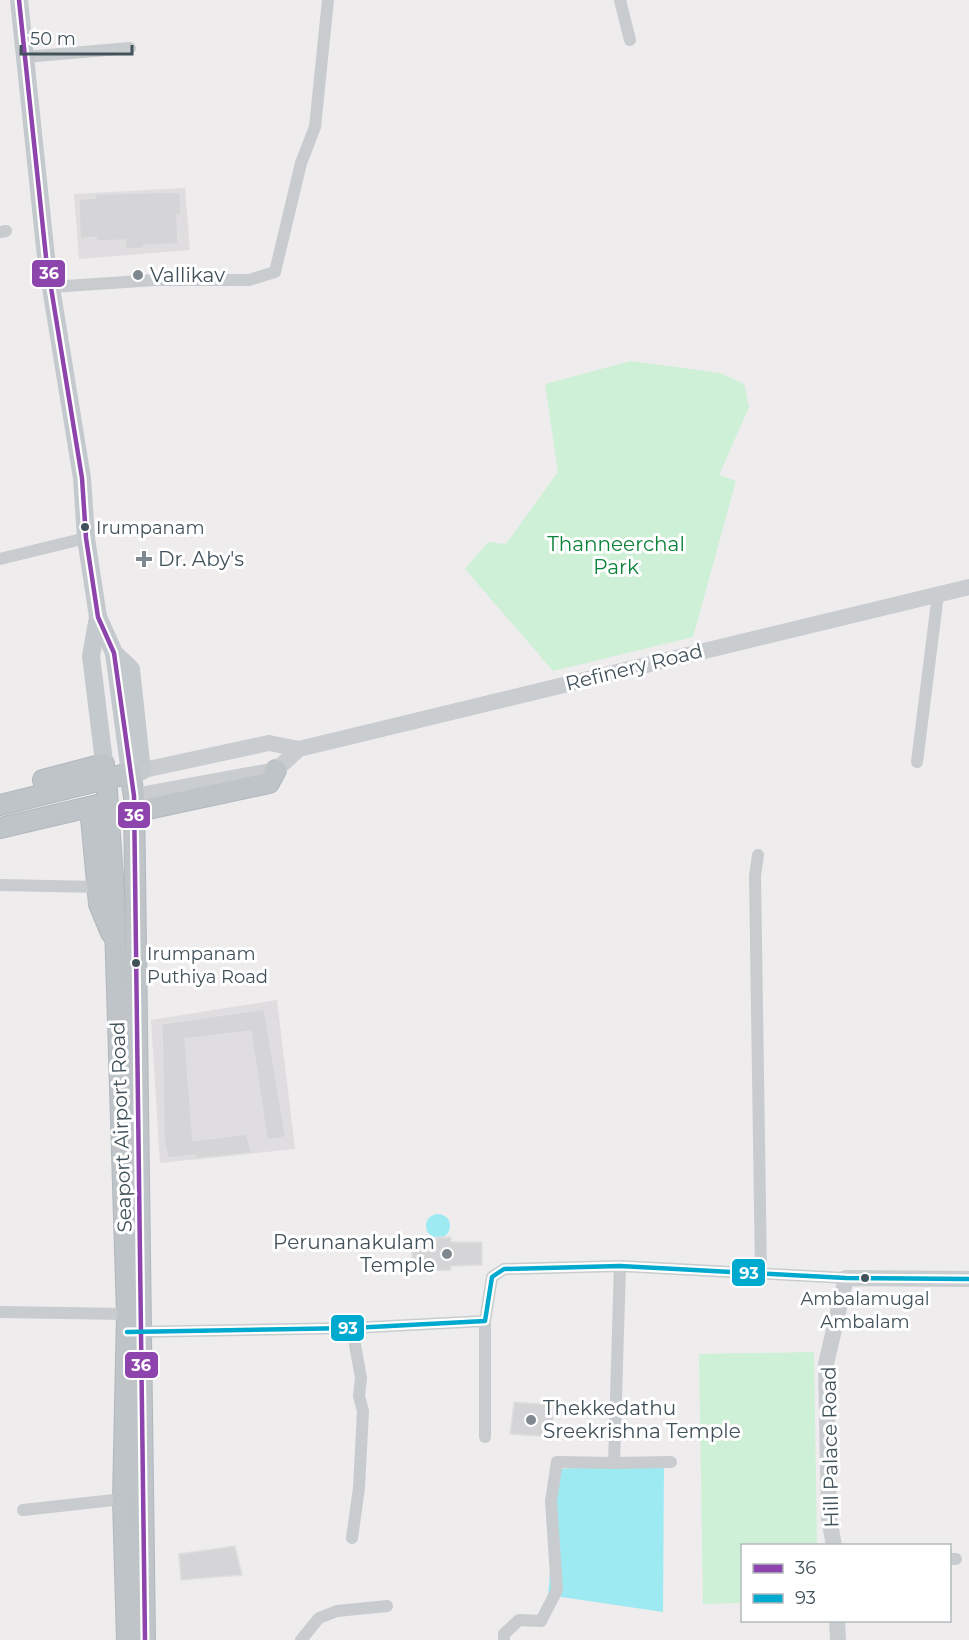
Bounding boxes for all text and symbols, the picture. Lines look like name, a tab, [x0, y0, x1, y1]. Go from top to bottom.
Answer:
scale bar	[21, 18, 132, 56]
text: 50 m	[30, 28, 76, 50]
line badge: 36	[31, 259, 66, 288]
place label: Vallikav	[150, 263, 225, 287]
text: 36	[38, 264, 59, 283]
marker: Vallikav	[131, 268, 145, 282]
place label: Irumpanam	[96, 517, 205, 539]
marker: Irumpanam	[79, 521, 91, 533]
park label: Thanneerchal Park	[547, 532, 685, 579]
place label: Dr. Aby's	[158, 547, 244, 571]
marker: Dr. Aby's	[135, 550, 153, 568]
street label: Refinery Road	[563, 638, 705, 696]
line badge: 36	[117, 801, 151, 829]
text: 36	[123, 806, 144, 825]
place label: Irumpanam Puthiya Road	[147, 943, 268, 988]
marker: Irumpanam Puthiya Road	[130, 957, 142, 969]
street label: Seaport Airport Road	[105, 1021, 137, 1233]
place label: Perunanakulam Temple	[273, 1230, 435, 1277]
marker: Perunanakulam Temple	[440, 1247, 454, 1261]
line badge: 93	[731, 1258, 766, 1287]
text: 93	[739, 1264, 759, 1283]
marker: Ambalamugal Ambalam	[859, 1272, 871, 1284]
place label: Ambalamugal Ambalam	[800, 1288, 930, 1333]
line badge: 93	[330, 1314, 365, 1342]
text: 93	[338, 1319, 358, 1338]
line badge: 36	[124, 1351, 159, 1379]
text: 36	[130, 1356, 151, 1375]
street label: Hill Palace Road	[817, 1366, 843, 1528]
place label: Thekkedathu Sreekrishna Temple	[543, 1396, 741, 1443]
marker: Thekkedathu Sreekrishna Temple	[524, 1413, 538, 1427]
legend	[741, 1544, 951, 1622]
text: 36	[795, 1557, 816, 1579]
text: 93	[795, 1587, 816, 1609]

